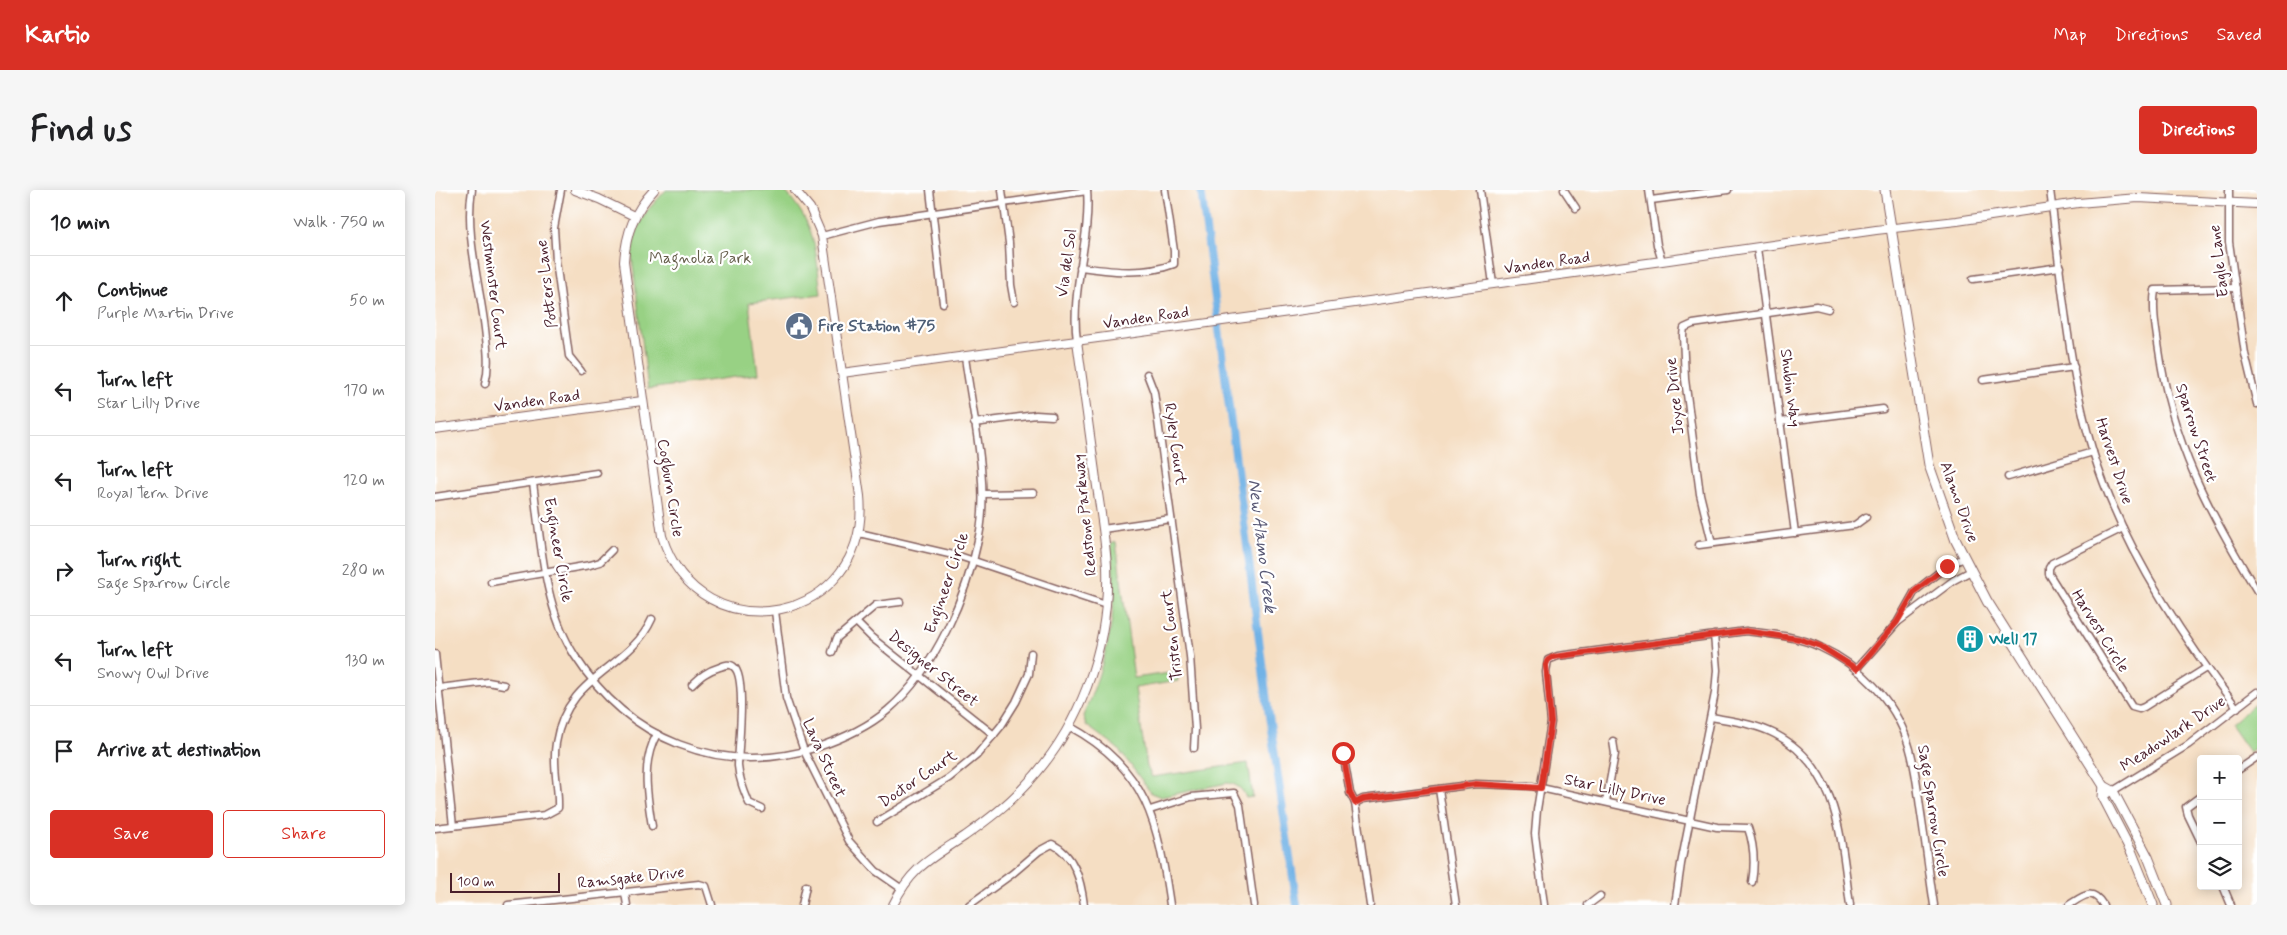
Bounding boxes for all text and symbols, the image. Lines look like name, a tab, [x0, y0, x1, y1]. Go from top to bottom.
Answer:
text: Kartio	[25, 20, 90, 51]
text: Map	[2054, 23, 2087, 47]
text: Directions	[2115, 23, 2189, 47]
text: Saved	[2217, 23, 2262, 47]
button: Directions	[2139, 106, 2257, 154]
text: Find us	[30, 107, 132, 153]
text: 10 min	[50, 209, 110, 237]
text: Walk · 750 m	[293, 212, 385, 233]
street label: Westminster Court	[475, 219, 511, 351]
street label: Eagle Lane	[2204, 224, 2234, 298]
street label: Via del Sol	[1052, 227, 1082, 299]
street label: Potters Lane	[531, 239, 563, 329]
street label: Vanden Road	[1503, 247, 1591, 279]
park label: Magnolia Park	[649, 248, 751, 270]
text: Continue	[97, 278, 168, 303]
icon: ahead	[50, 287, 78, 315]
text: 50 m	[349, 290, 385, 311]
street label: Vanden Road	[1102, 302, 1190, 334]
text: Purple Martin Drive	[97, 303, 234, 324]
public building icon: Fire Station #75	[784, 311, 814, 341]
place label: Fire Station #75	[818, 316, 936, 337]
street label: Shubin Way	[1775, 348, 1805, 428]
street label: Joyce Drive	[1661, 356, 1689, 436]
text: Turn left	[97, 368, 173, 393]
icon: left	[50, 377, 78, 405]
text: 170 m	[343, 380, 385, 401]
street label: Sparrow Street	[2170, 381, 2222, 485]
street label: Vanden Road	[493, 385, 581, 417]
text: Star Lilly Drive	[97, 393, 200, 414]
street label: Ryley Court	[1159, 402, 1191, 487]
street label: Harvest Drive	[2090, 415, 2138, 507]
street label: Cogburn Circle	[651, 438, 688, 539]
street label: Redstone Parkway	[1068, 453, 1102, 577]
text: Turn left	[97, 458, 173, 483]
street label: Alamo Drive	[1935, 459, 1983, 545]
icon: left	[50, 467, 78, 495]
text: 120 m	[343, 470, 385, 491]
water label: New Alamo Creek	[1242, 478, 1282, 615]
text: Royal Tern Drive	[97, 483, 209, 504]
street label: Engineer Circle	[537, 496, 578, 605]
street label: Engineer Circle	[920, 529, 975, 637]
text: Turn right	[97, 548, 181, 573]
route end	[1936, 555, 1959, 578]
icon: right	[50, 557, 78, 585]
text: 280 m	[342, 560, 385, 581]
text: Sage Sparrow Circle	[97, 573, 231, 594]
street label: Harvest Circle	[2066, 585, 2134, 677]
street label: Tristen Court	[1156, 588, 1188, 681]
building icon: Well 17	[1955, 624, 1985, 654]
street label: Designer Street	[883, 626, 983, 713]
place label: Well 17	[1988, 629, 2037, 650]
text: Turn left	[97, 638, 173, 663]
icon: left	[50, 647, 78, 675]
text: 130 m	[344, 650, 385, 671]
text: Snowy Owl Drive	[97, 663, 209, 684]
street label: Meadowlark Drive	[2116, 691, 2230, 777]
street label: Lava Street	[797, 715, 851, 801]
icon: arrive	[50, 737, 78, 765]
text: Arrive at destination	[97, 738, 261, 763]
route start	[1332, 742, 1355, 765]
street label: Sage Sparrow Circle	[1911, 743, 1954, 879]
street label: Doctor Court	[875, 745, 962, 813]
map controls	[2197, 755, 2242, 890]
button: +	[2197, 755, 2242, 800]
street label: Star Lilly Drive	[1562, 769, 1668, 811]
button: −	[2197, 800, 2242, 845]
button: Save	[50, 810, 213, 858]
button: Share	[223, 810, 385, 858]
button: layers	[2197, 845, 2242, 890]
street label: Ramsgate Drive	[577, 862, 685, 894]
scale bar	[450, 870, 560, 893]
text: 100 m	[457, 873, 495, 891]

